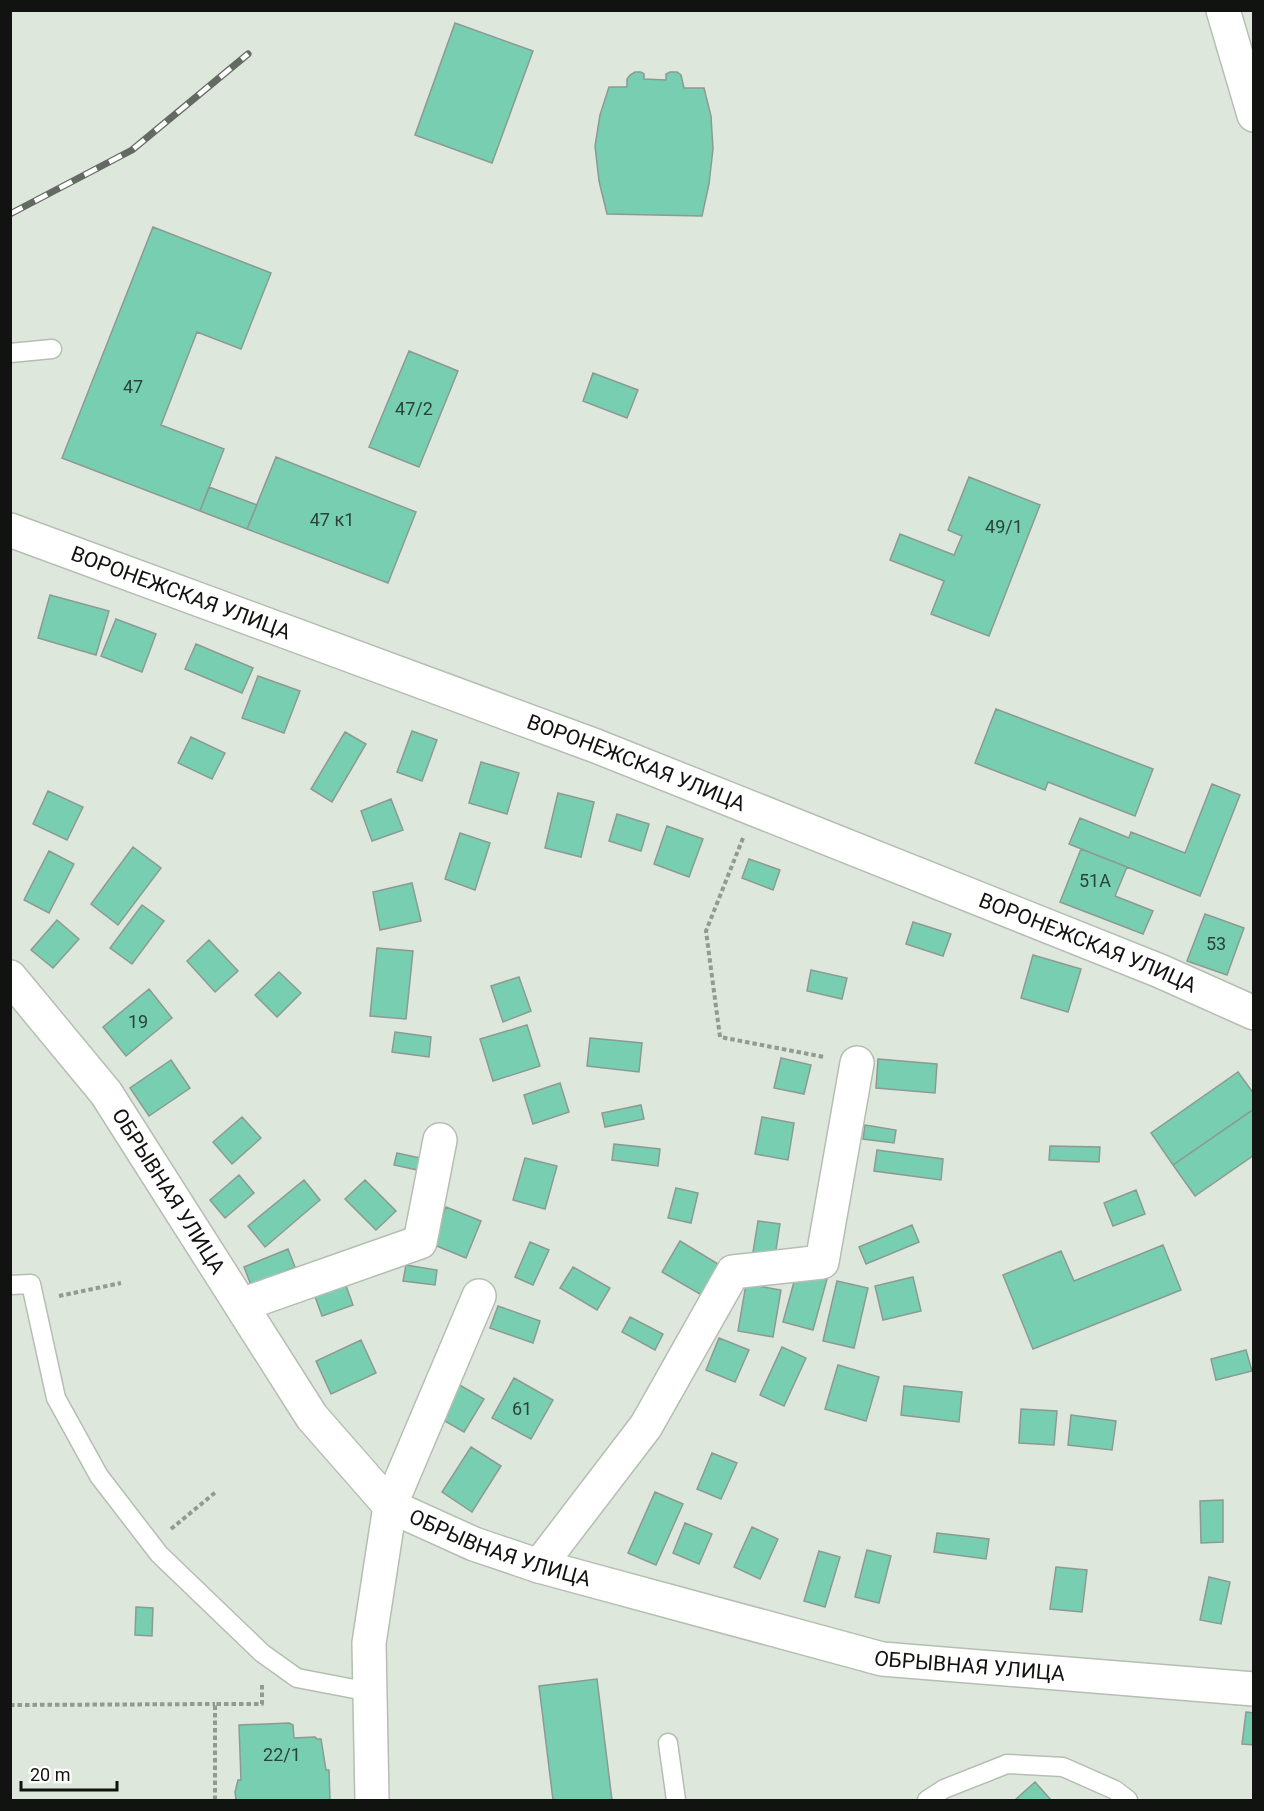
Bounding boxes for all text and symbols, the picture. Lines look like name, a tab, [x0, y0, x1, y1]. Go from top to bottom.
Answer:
house number: 47	[123, 376, 143, 397]
house number: 47/2	[395, 398, 433, 419]
house number: 47 к1	[310, 509, 354, 530]
house number: 49/1	[985, 516, 1023, 537]
street label: ВОРОНЕЖСКАЯ УЛИЦА	[68, 542, 294, 644]
street label: ВОРОНЕЖСКАЯ УЛИЦА	[524, 710, 749, 816]
house number: 51А	[1079, 870, 1111, 891]
street label: ВОРОНЕЖСКАЯ УЛИЦА	[975, 888, 1200, 998]
house number: 53	[1206, 933, 1226, 954]
house number: 19	[128, 1011, 148, 1032]
street label: ОБРЫВНАЯ УЛИЦА	[107, 1104, 230, 1279]
house number: 61	[512, 1398, 532, 1419]
street label: ОБРЫВНАЯ УЛИЦА	[405, 1504, 594, 1592]
street label: ОБРЫВНАЯ УЛИЦА	[871, 1645, 1066, 1686]
house number: 22/1	[263, 1744, 301, 1765]
scale bar	[21, 1754, 117, 1792]
text: 20 m	[30, 1764, 70, 1785]

